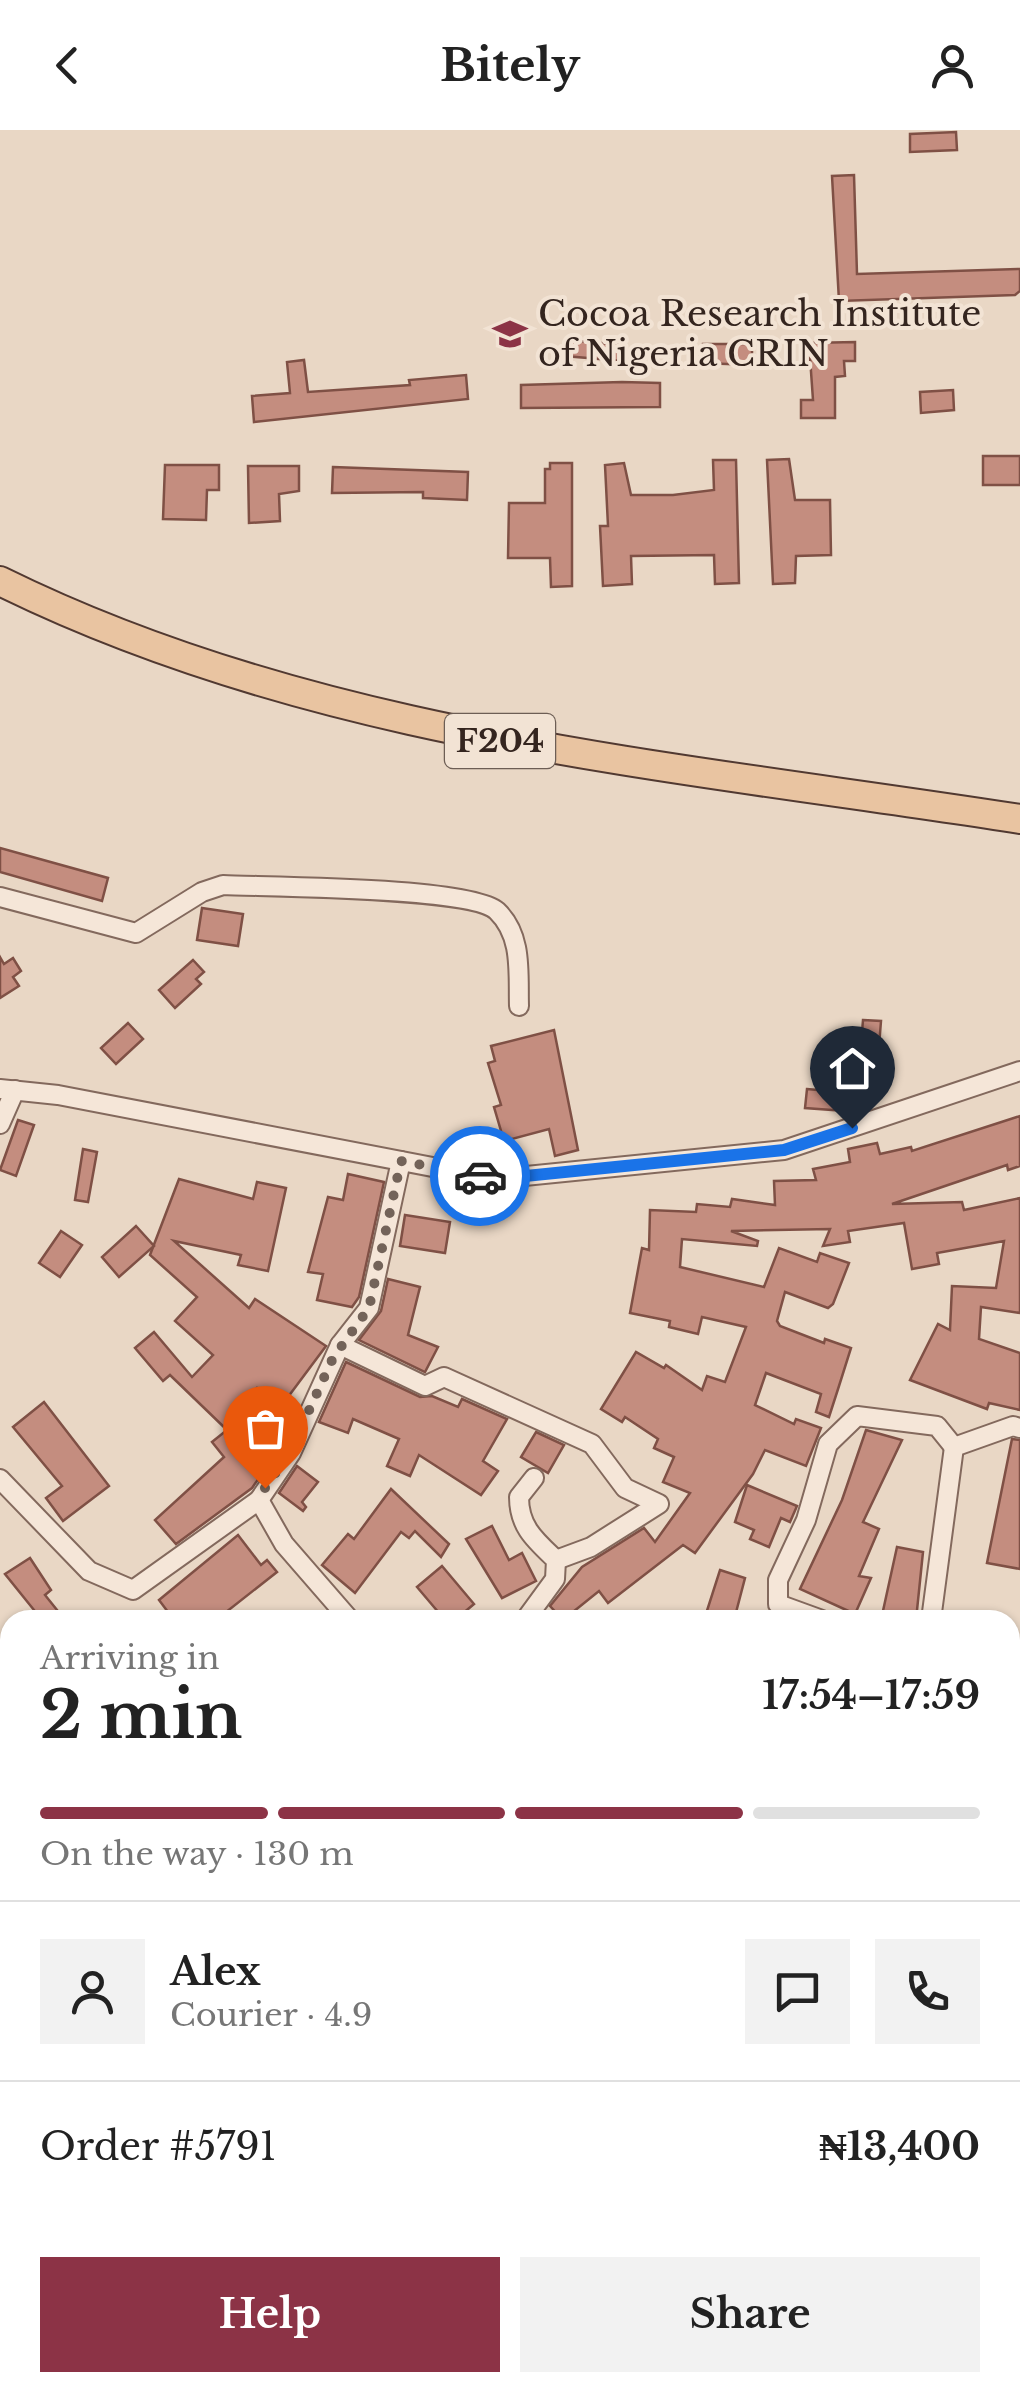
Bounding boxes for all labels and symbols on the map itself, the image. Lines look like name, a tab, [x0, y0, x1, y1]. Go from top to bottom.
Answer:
place label: Cocoa Research Institute of Nigeria CRIN	[538, 292, 981, 375]
school or university icon: Cocoa Research Institute of Nigeria CRIN	[491, 315, 529, 353]
road number: F204	[445, 714, 555, 768]
pin	[810, 1026, 895, 1129]
courier	[430, 1126, 530, 1226]
pin	[223, 1386, 308, 1489]

